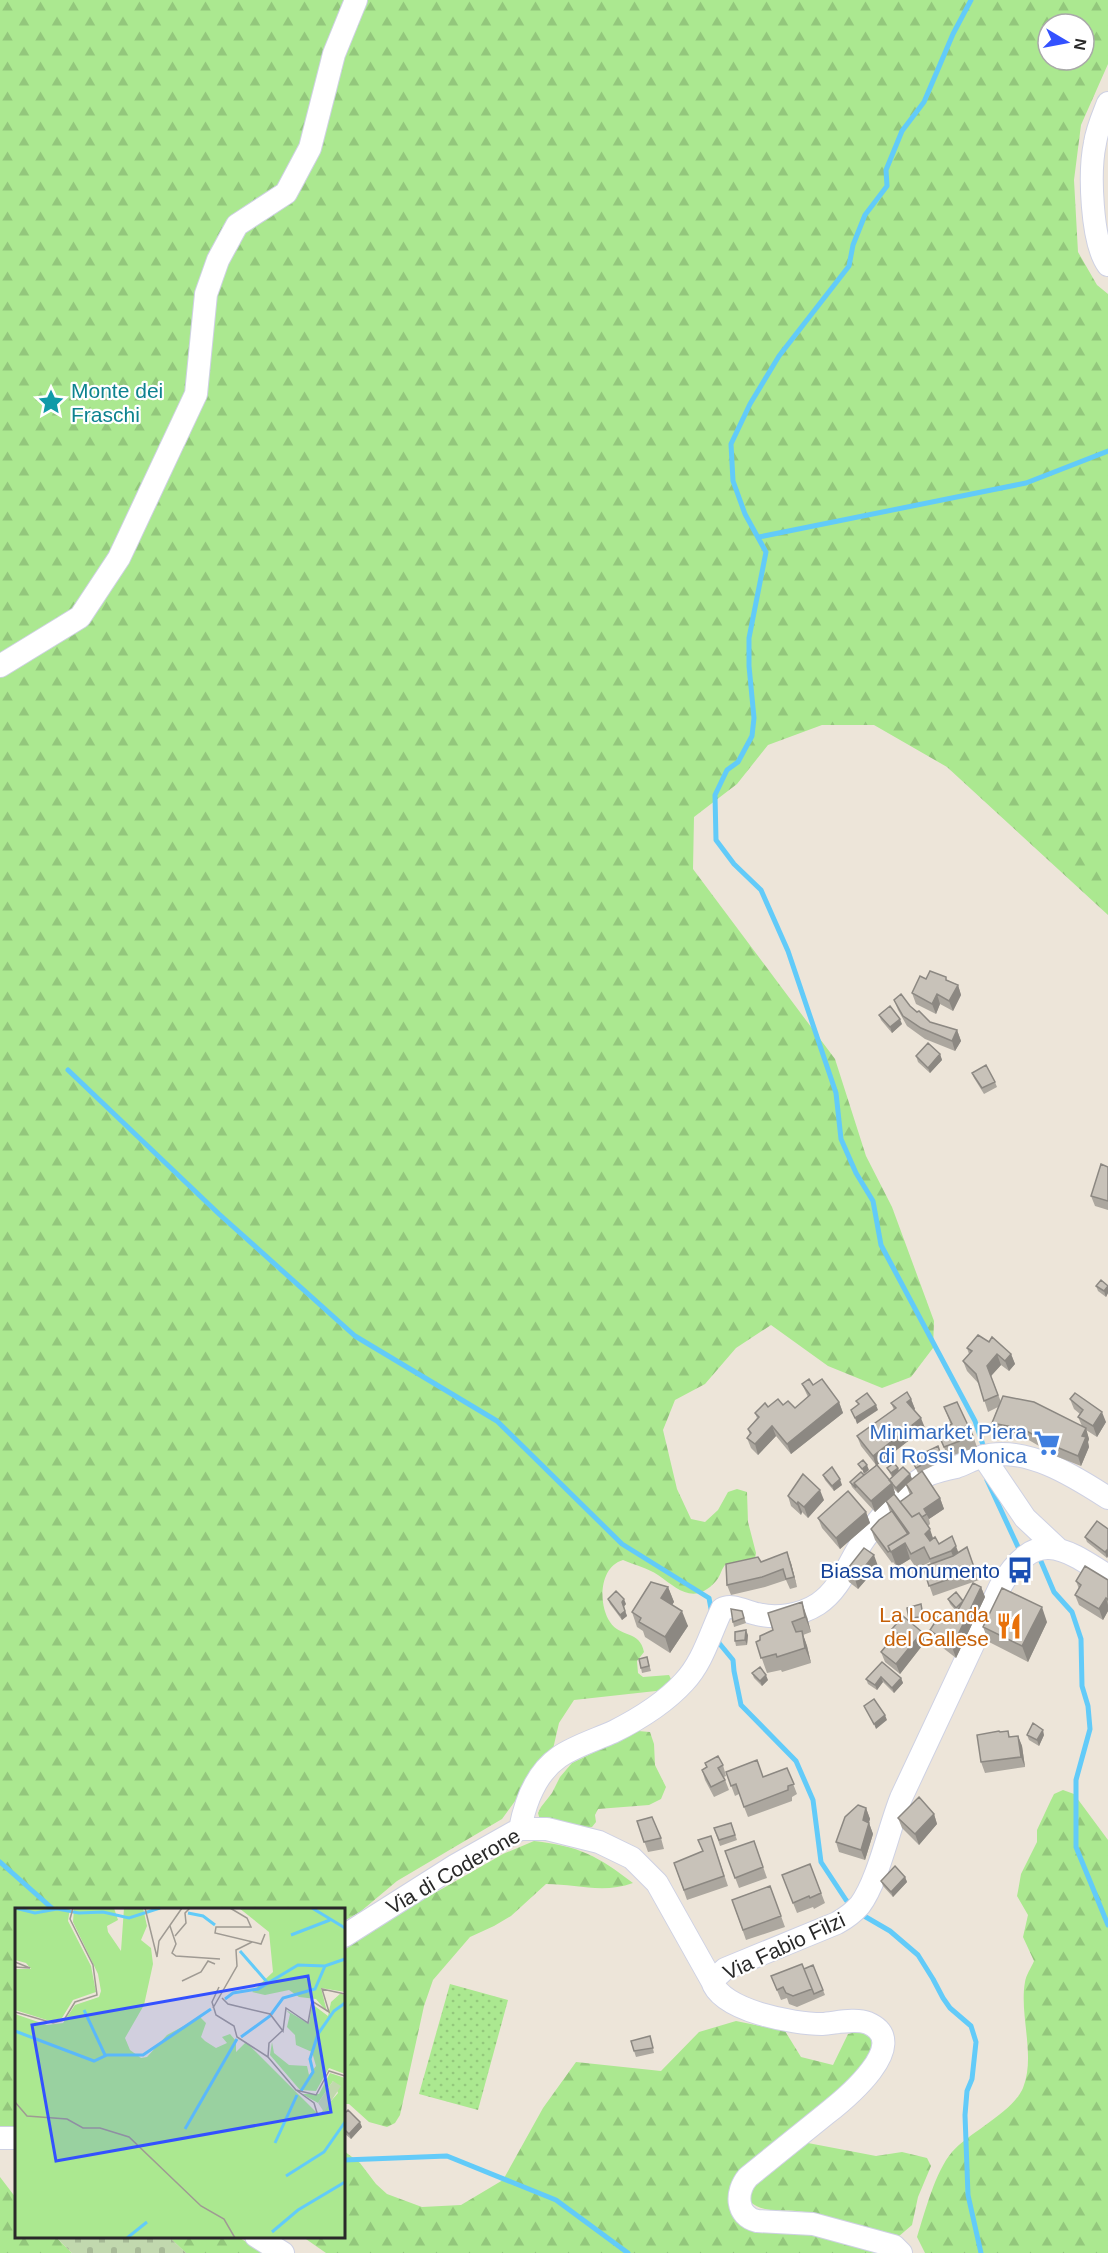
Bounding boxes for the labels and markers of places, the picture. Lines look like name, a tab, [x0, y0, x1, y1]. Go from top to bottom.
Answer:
place label: Monte dei Fraschi	[71, 379, 163, 426]
place icon: Monte dei Fraschi	[36, 387, 66, 417]
place label: Minimarket Piera di Rossi Monica	[869, 1420, 1027, 1467]
supermarket icon: Minimarket Piera di Rossi Monica	[1032, 1428, 1062, 1458]
bus stop icon: Biassa monumento	[1005, 1555, 1035, 1585]
place label: Biassa monumento	[820, 1559, 1000, 1582]
place label: La Locanda del Gallese	[879, 1603, 989, 1650]
restaurant icon: La Locanda del Gallese	[994, 1611, 1024, 1641]

